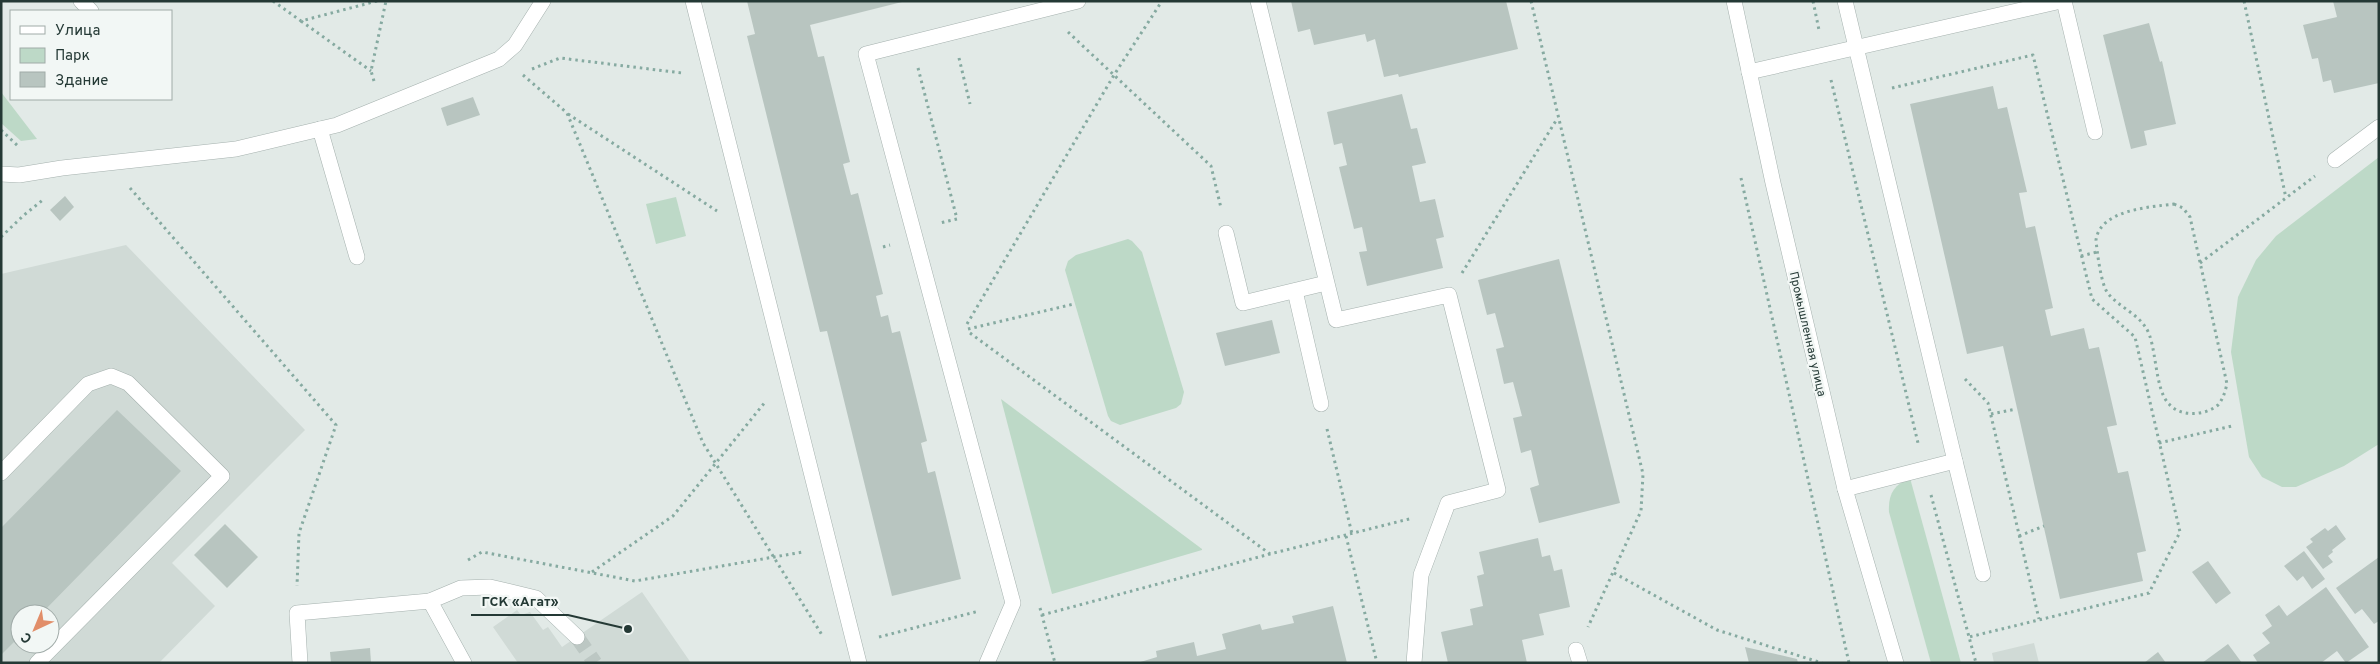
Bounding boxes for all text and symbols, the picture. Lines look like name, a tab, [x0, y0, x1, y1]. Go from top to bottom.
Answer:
legend	[10, 10, 172, 100]
text: Улица	[55, 22, 100, 41]
text: Парк	[55, 47, 90, 66]
text: Здание	[55, 72, 108, 91]
street label: Промышленная улица	[1785, 270, 1829, 398]
callout: ГСК «Агат»	[471, 586, 568, 615]
text: ГСК «Агат»	[482, 594, 559, 611]
north arrow	[10, 604, 60, 654]
text: С	[18, 628, 36, 646]

